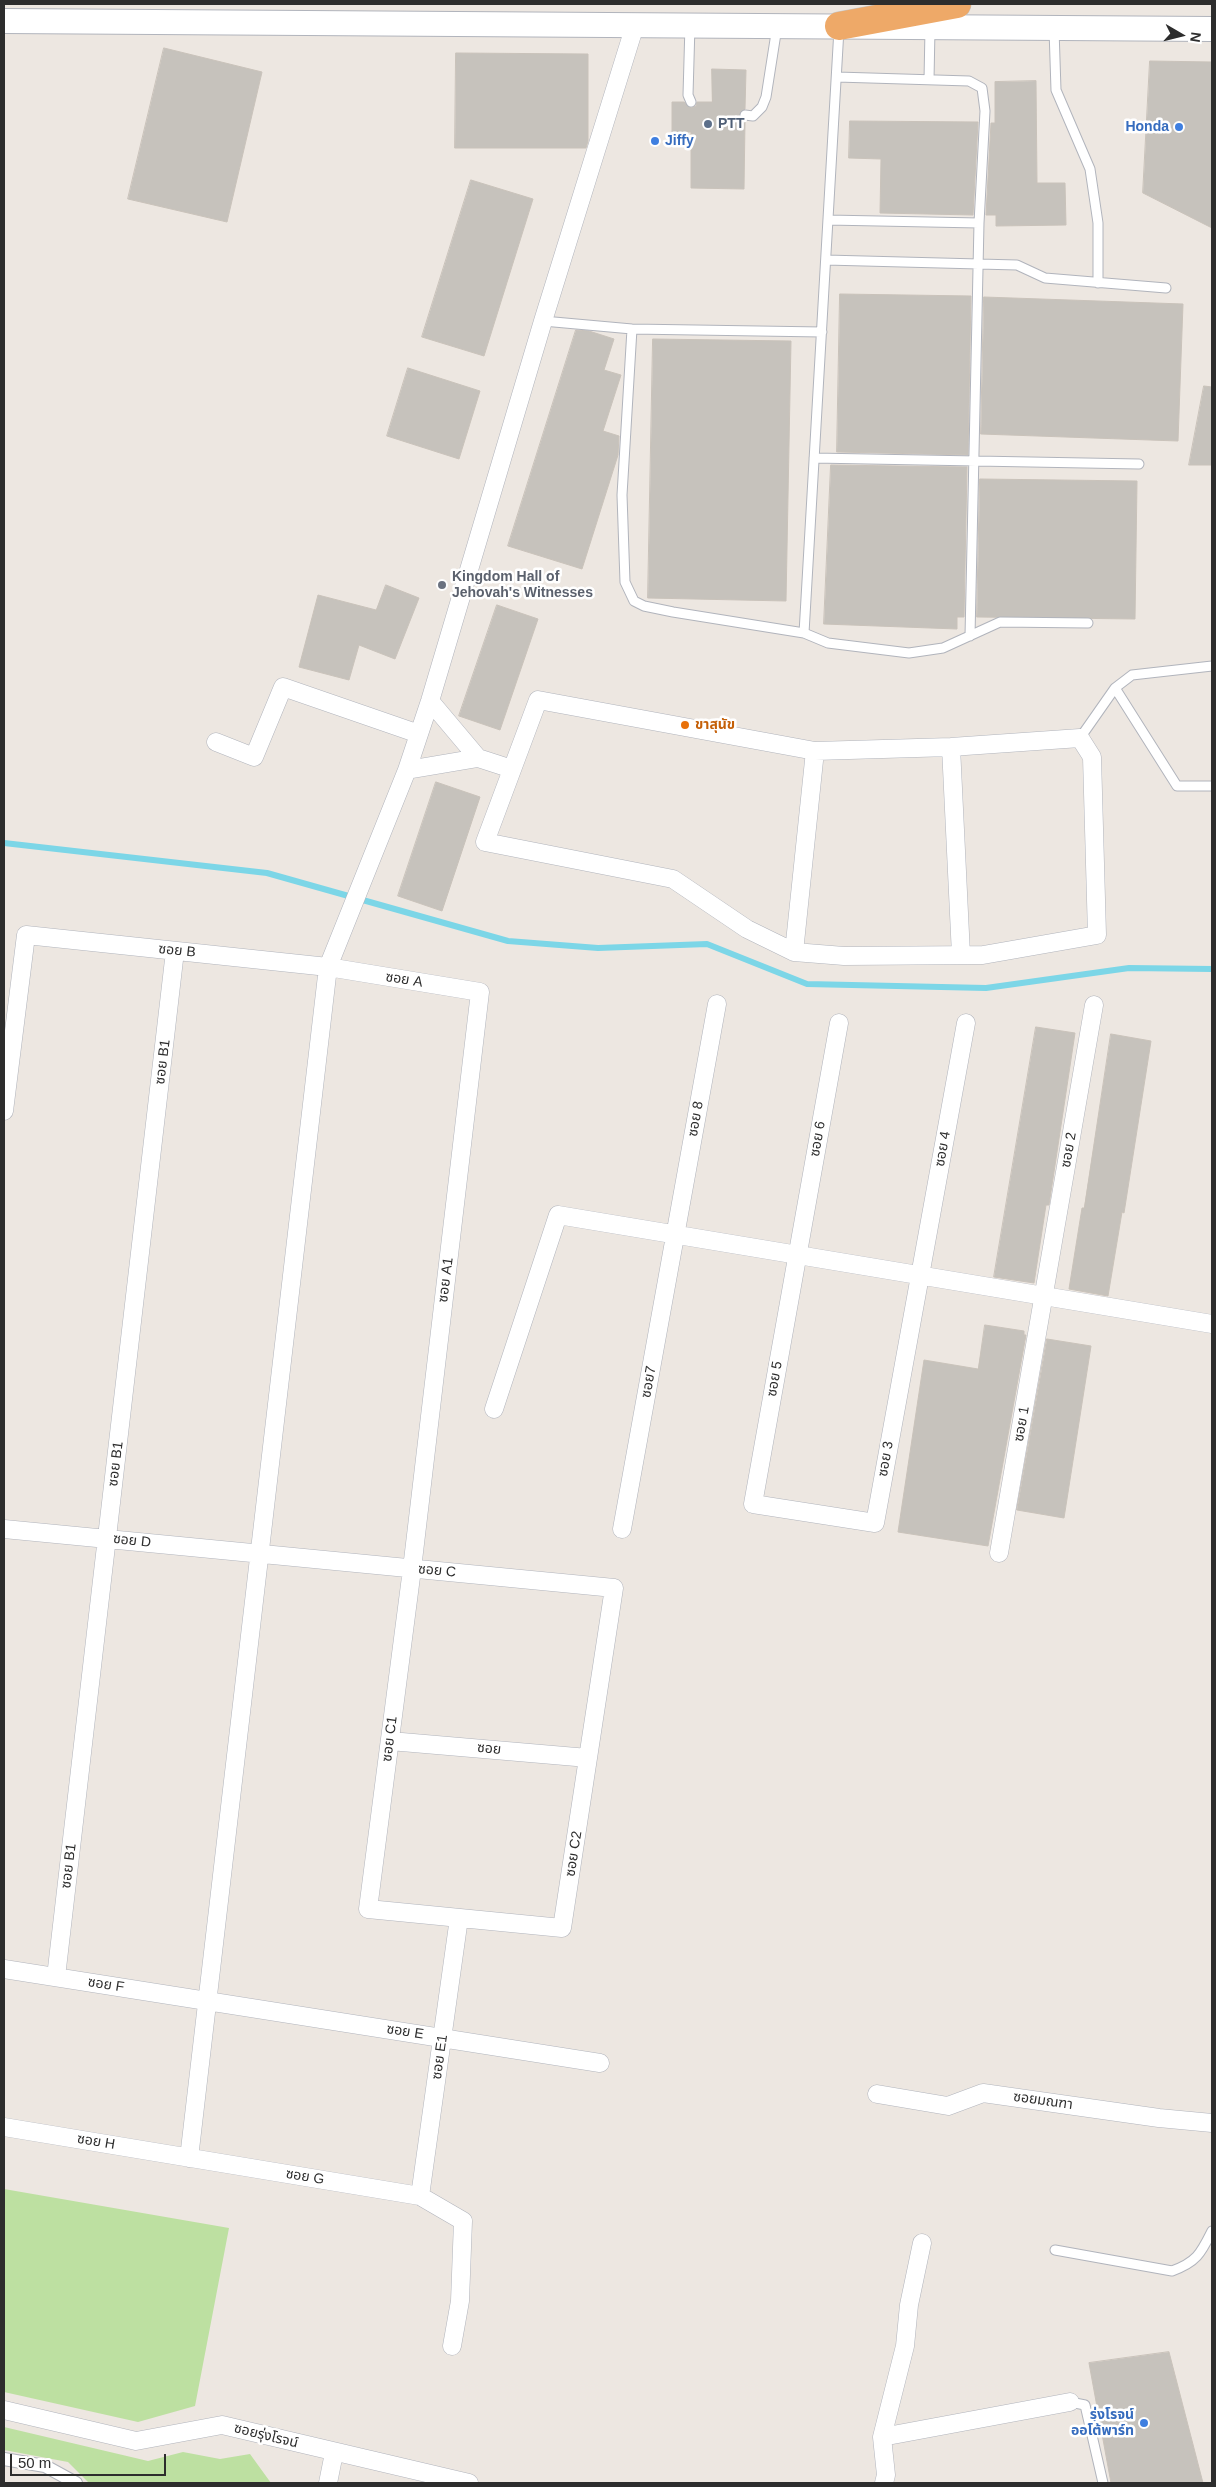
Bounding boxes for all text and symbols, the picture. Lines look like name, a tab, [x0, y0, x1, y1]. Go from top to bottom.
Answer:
north arrow	[1156, 10, 1206, 60]
text: N	[1187, 31, 1204, 43]
place label: PTT	[718, 116, 744, 132]
marker: PTT	[702, 118, 714, 130]
place label: Honda	[1125, 119, 1169, 135]
marker: Honda	[1173, 121, 1185, 133]
place label: Jiffy	[665, 133, 694, 149]
marker: Jiffy	[649, 135, 661, 147]
place label: Kingdom Hall of Jehovah's Witnesses	[452, 569, 593, 602]
marker: Kingdom Hall of Jehovah's Witnesses	[436, 579, 448, 591]
place label: ขาสุนัข	[695, 717, 735, 733]
marker: ขาสุนัข	[679, 719, 691, 731]
street label: ซอย B	[158, 941, 196, 961]
street label: ซอย A	[384, 969, 424, 991]
street label: ซอย B1	[152, 1039, 174, 1085]
street label: ซอย 8	[685, 1100, 707, 1138]
street label: ซอย 6	[807, 1120, 829, 1158]
street label: ซอย 4	[932, 1130, 954, 1168]
street label: ซอย 2	[1058, 1131, 1080, 1169]
street label: ซอย A1	[435, 1257, 457, 1303]
street label: ซอย 5	[764, 1360, 786, 1398]
street label: ซอย7	[638, 1365, 660, 1399]
street label: ซอย 1	[1011, 1405, 1033, 1443]
street label: ซอย 3	[875, 1440, 897, 1478]
street label: ซอย B1	[105, 1441, 127, 1487]
street label: ซอย D	[112, 1531, 152, 1551]
street label: ซอย C	[417, 1561, 457, 1581]
street label: ซอย C1	[379, 1715, 401, 1763]
street label: ซอย	[476, 1740, 502, 1758]
street label: ซอย C2	[562, 1830, 586, 1878]
street label: ซอย B1	[58, 1843, 80, 1889]
street label: ซอย F	[87, 1974, 125, 1996]
street label: ซอย E	[385, 2021, 425, 2043]
street label: ซอย E1	[429, 2033, 451, 2081]
street label: ซอยมณฑา	[1012, 2089, 1074, 2113]
street label: ซอย H	[76, 2131, 116, 2153]
street label: ซอย G	[284, 2166, 326, 2188]
place label: รุ่งโรจน์ ออโต้พาร์ท	[1071, 2407, 1134, 2440]
marker: รุ่งโรจน์ ออโต้พาร์ท	[1138, 2417, 1150, 2429]
street label: ซอยรุ่งโรจน์	[232, 2420, 300, 2452]
scale bar	[12, 2444, 169, 2476]
text: 50 m	[18, 2454, 51, 2471]

